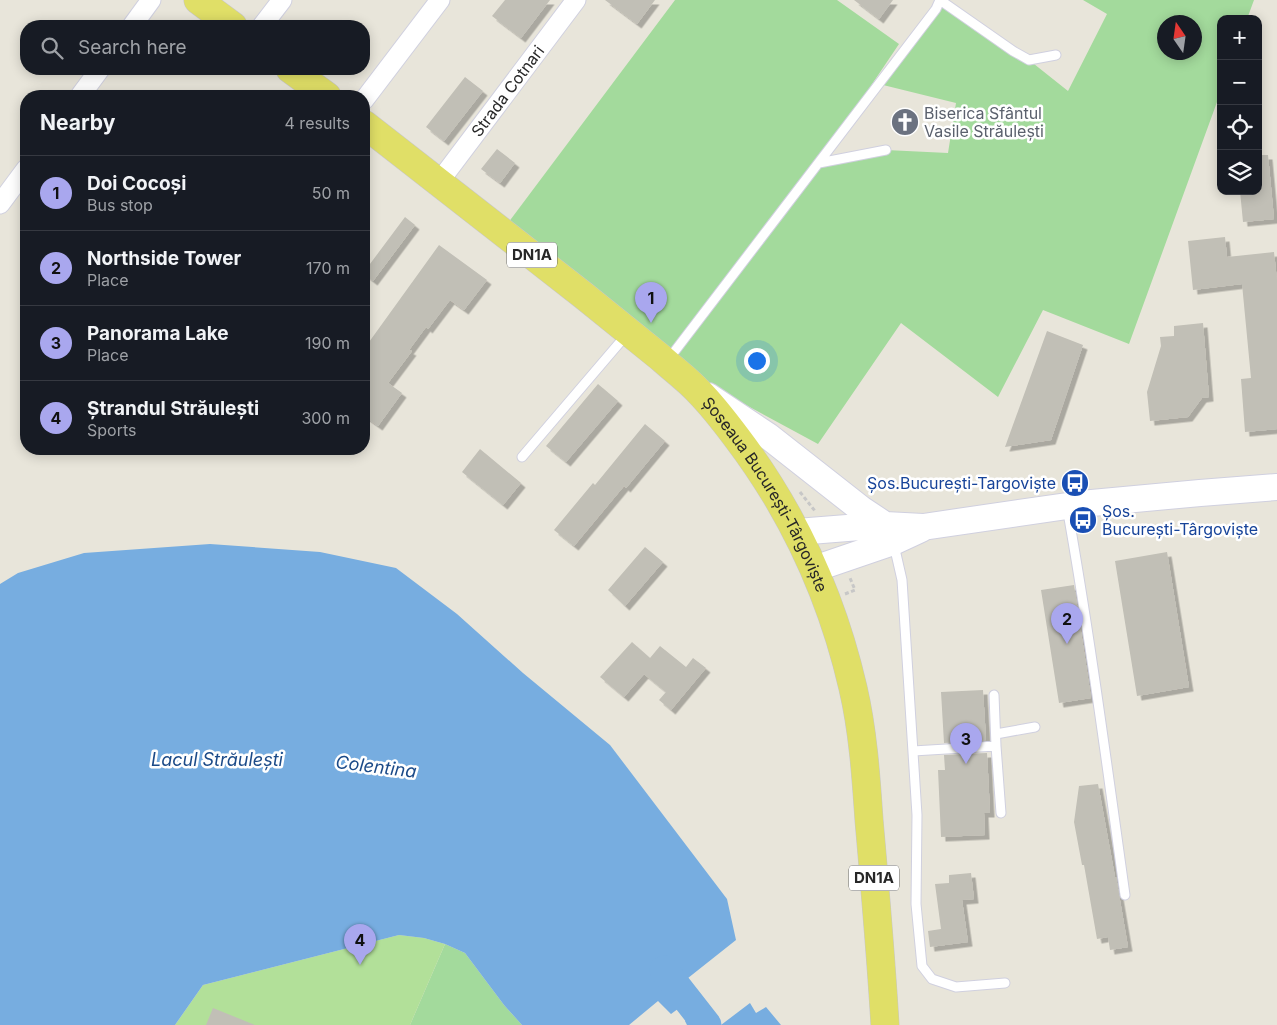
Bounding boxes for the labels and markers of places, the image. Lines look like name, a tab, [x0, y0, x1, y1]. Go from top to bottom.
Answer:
place label: Biserica Sfântul Vasile Străulești	[924, 103, 1044, 141]
church icon: Biserica Sfântul Vasile Străulești	[890, 107, 920, 137]
pin: 1	[635, 282, 667, 323]
bus stop icon: Șos.București-Targoviște	[1060, 468, 1090, 498]
place label: Șos.București-Targoviște	[867, 473, 1056, 493]
place label: Șos. București-Târgoviște	[1102, 501, 1258, 539]
bus stop icon: Șos. București-Târgoviște	[1068, 505, 1098, 535]
pin: 2	[1051, 603, 1083, 644]
pin: 3	[950, 723, 982, 764]
pin: 4	[344, 924, 376, 965]

